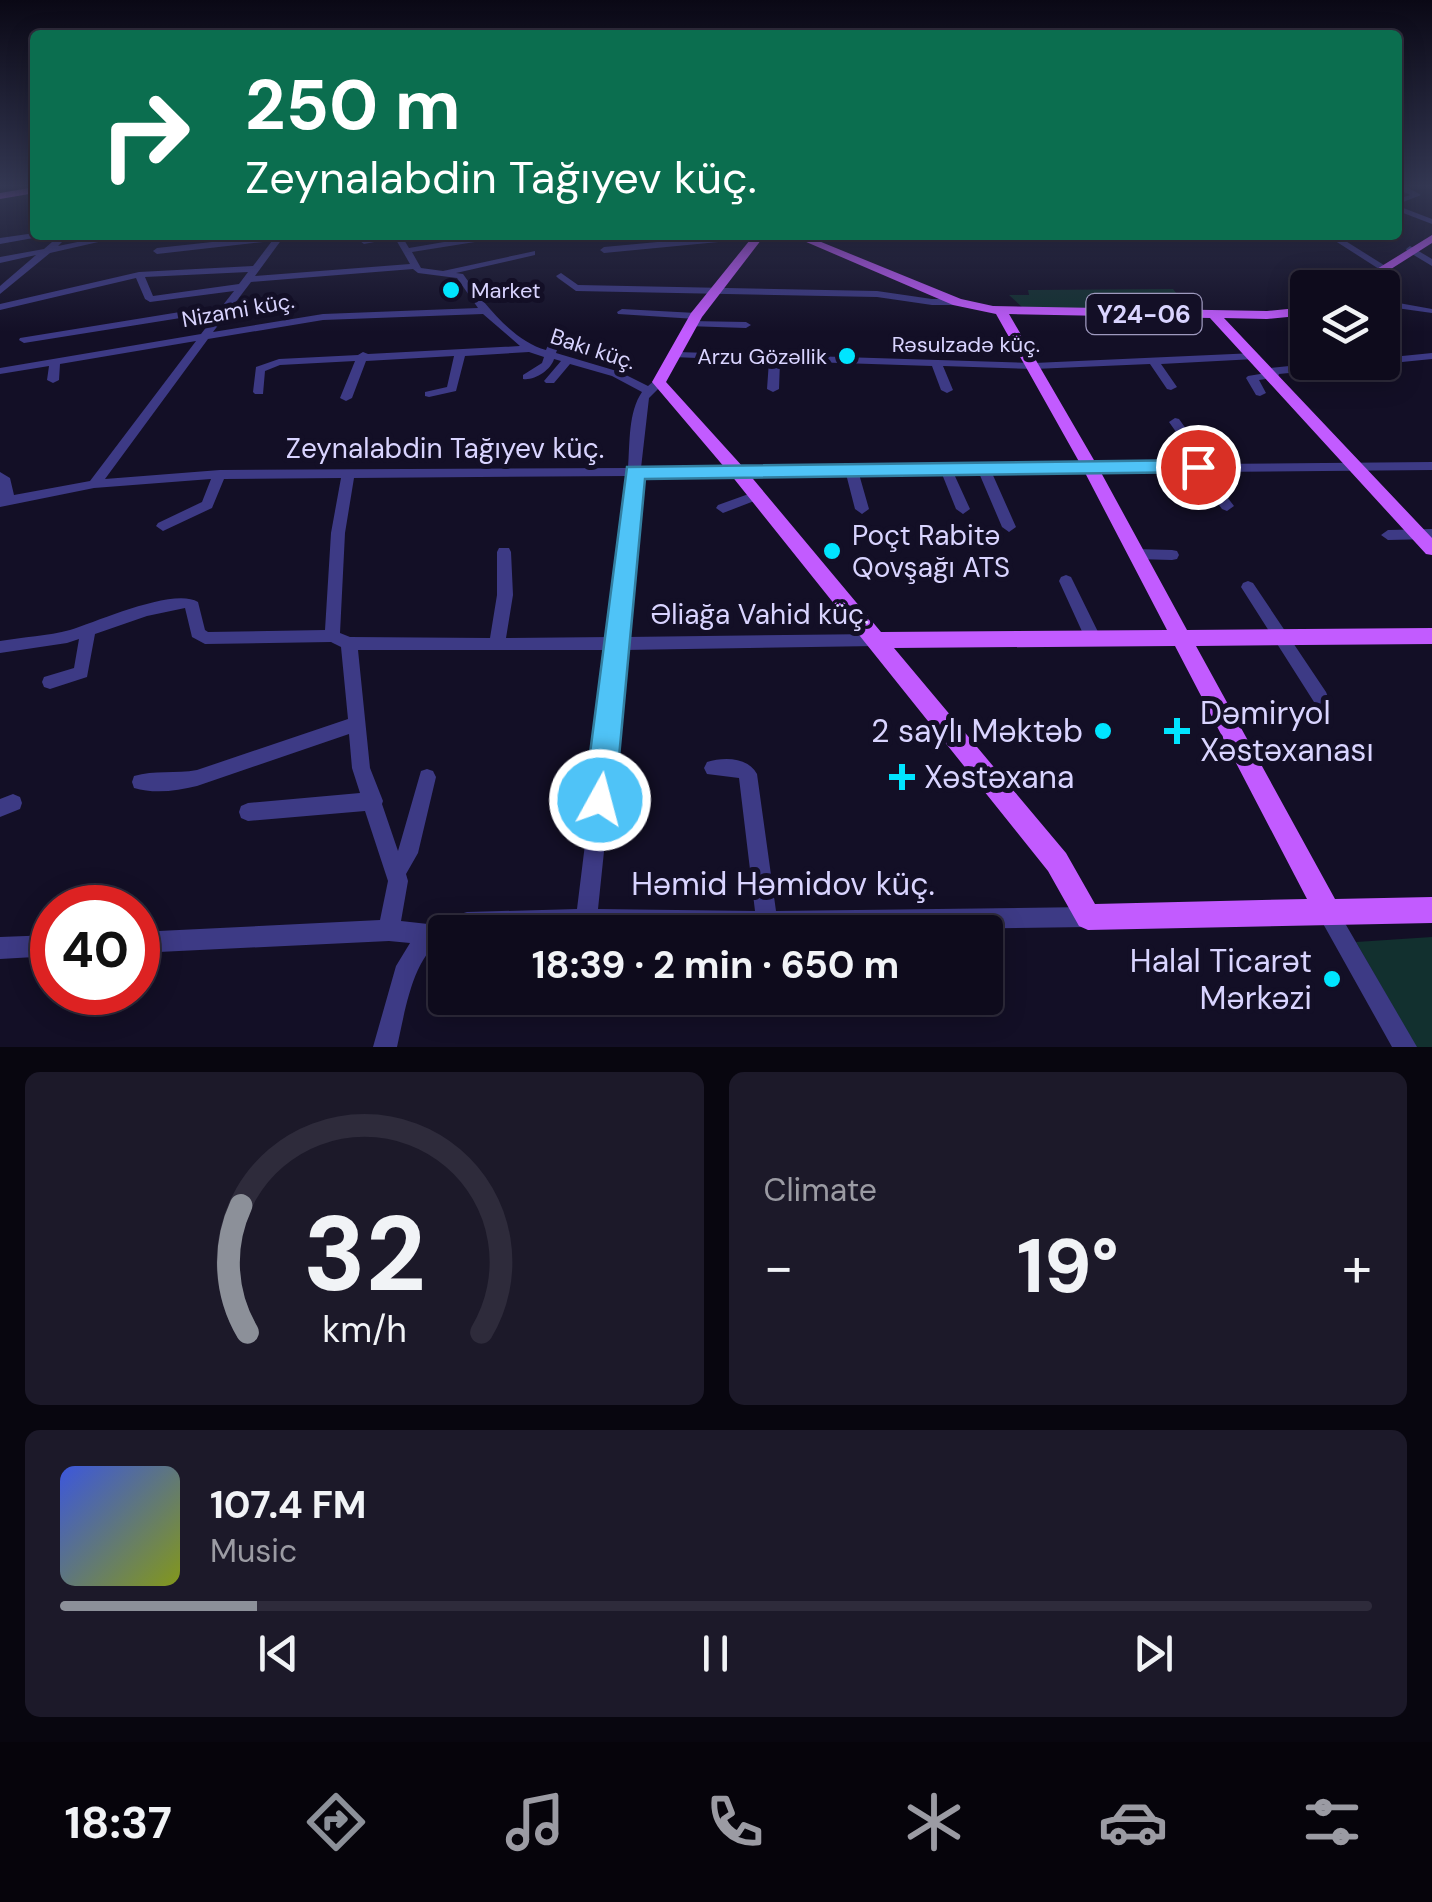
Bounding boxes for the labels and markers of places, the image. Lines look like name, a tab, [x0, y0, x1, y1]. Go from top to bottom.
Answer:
place label: Market	[471, 276, 541, 305]
marker: Market	[440, 279, 462, 301]
place label: Arzu Gözəllik	[697, 342, 827, 371]
marker: Arzu Gözəllik	[836, 345, 858, 367]
pin	[1156, 425, 1241, 510]
place label: Poçt Rabitə Qovşağı ATS	[852, 517, 1010, 586]
marker: Poçt Rabitə Qovşağı ATS	[821, 540, 843, 562]
place label: Dəmiryol Xəstəxanası	[1200, 692, 1374, 771]
place label: 2 saylı Məktəb	[871, 710, 1083, 752]
marker: Dəmiryol Xəstəxanası	[1164, 718, 1190, 744]
marker: 2 saylı Məktəb	[1092, 720, 1114, 742]
place label: Xəstəxana	[924, 756, 1074, 798]
marker: Xəstəxana	[889, 764, 915, 790]
place label: Halal Ticarət Mərkəzi	[1130, 940, 1312, 1019]
marker: Halal Ticarət Mərkəzi	[1321, 968, 1343, 990]

